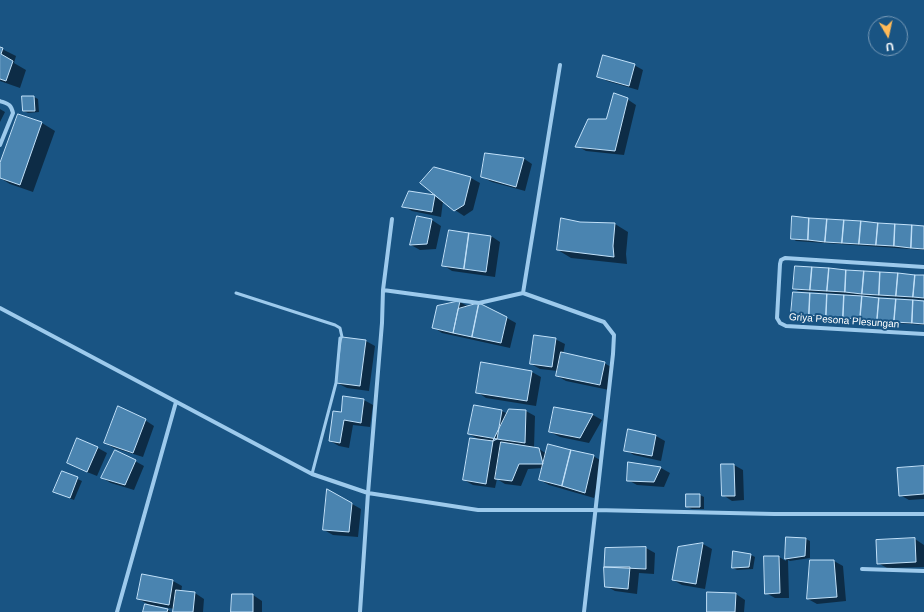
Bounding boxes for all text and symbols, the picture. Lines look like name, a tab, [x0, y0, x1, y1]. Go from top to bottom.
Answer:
north arrow	[868, 16, 908, 56]
text: U	[885, 40, 895, 53]
street label: Griya Pesona Plesungan	[788, 311, 900, 331]

